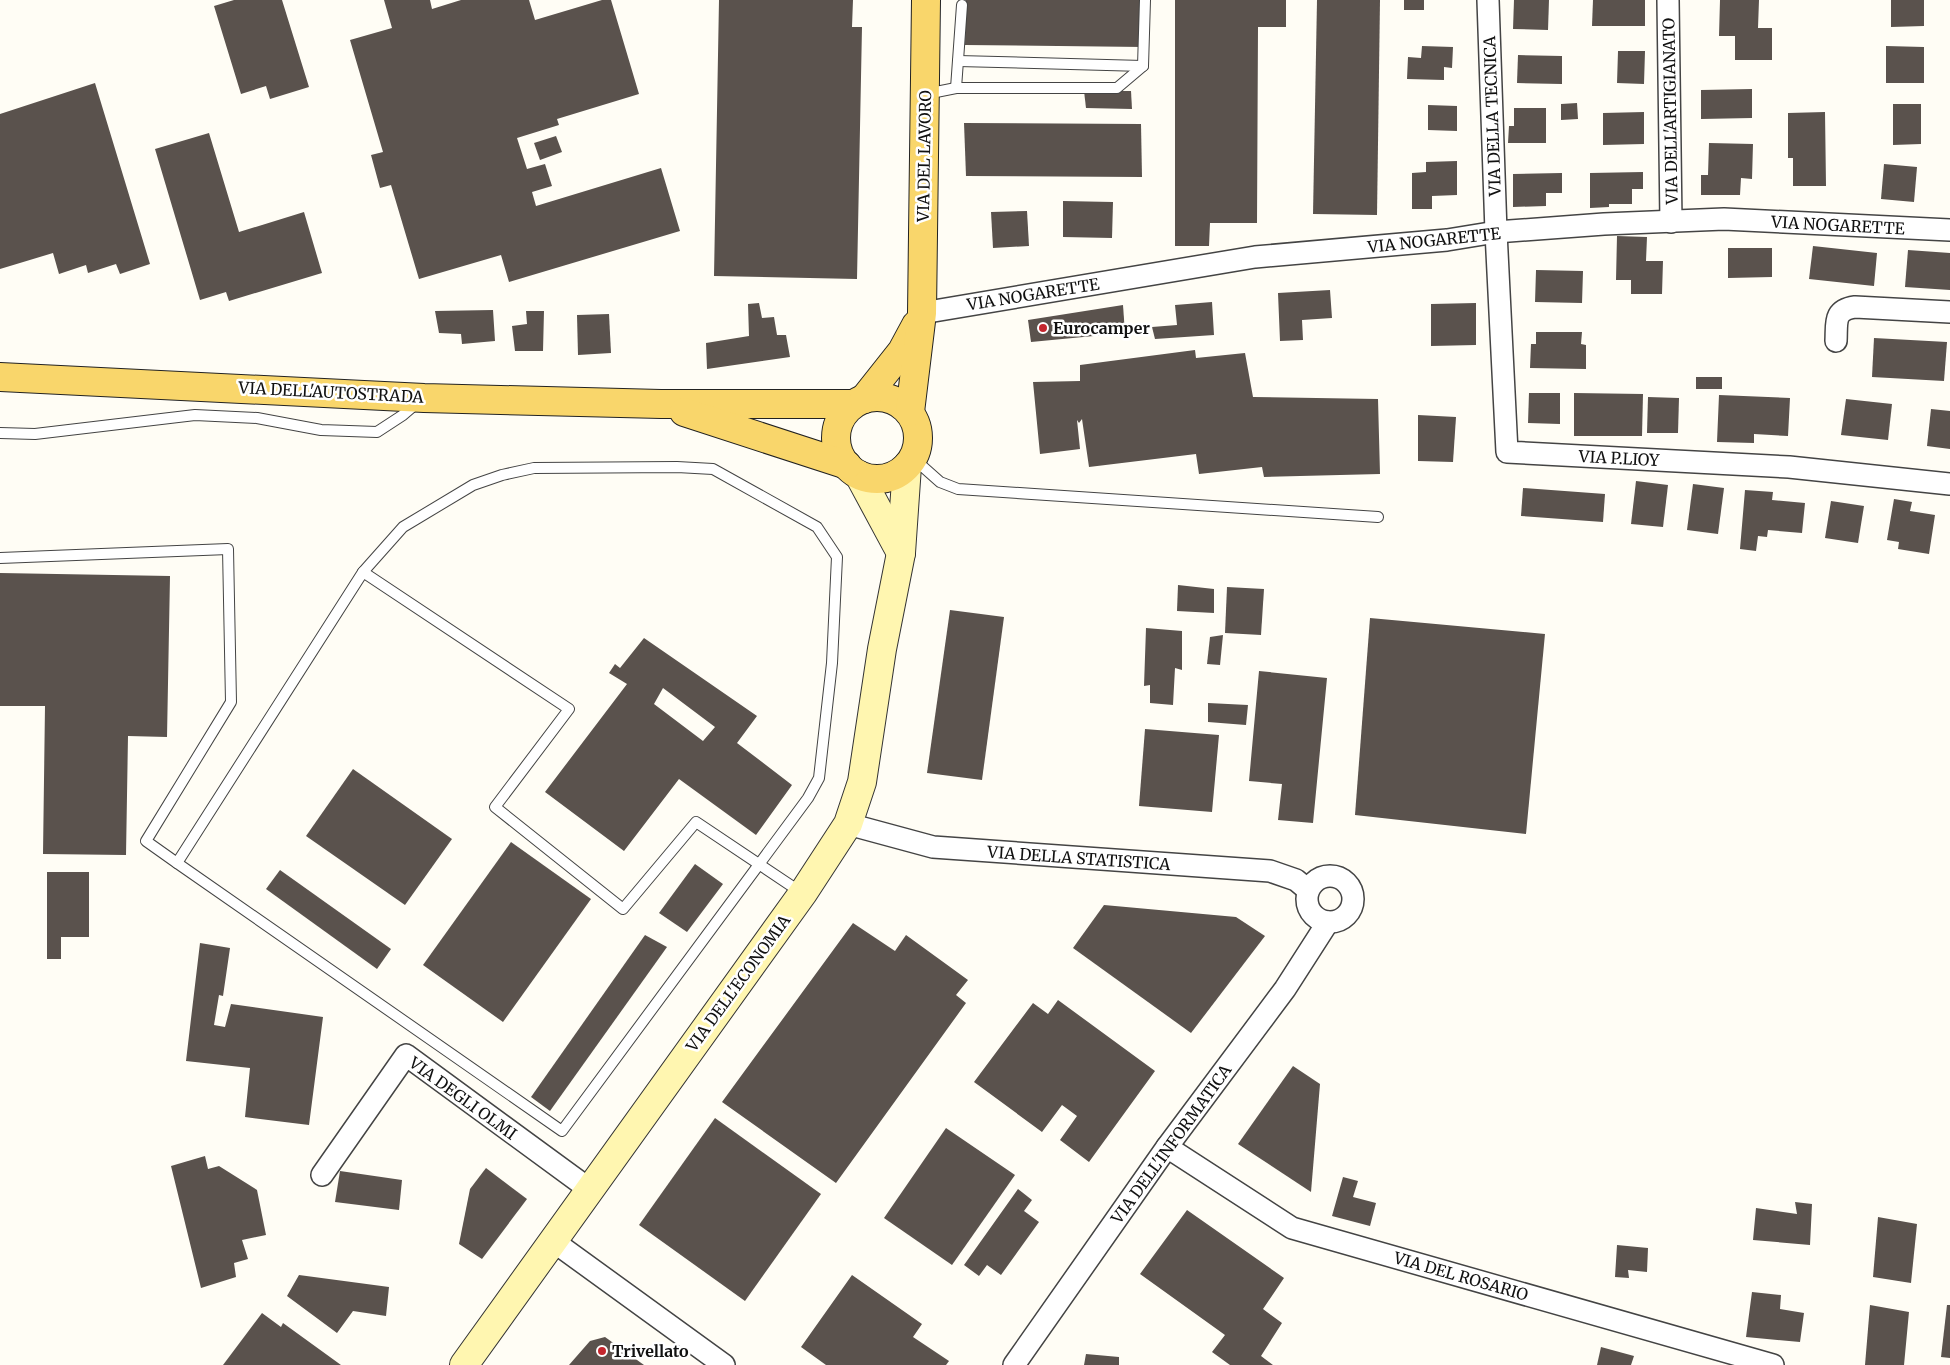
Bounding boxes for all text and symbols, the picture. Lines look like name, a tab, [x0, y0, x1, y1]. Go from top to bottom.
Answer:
street label: VIA DELL'ARTIGIANATO	[1658, 17, 1682, 205]
street label: VIA DELLA TECNICA	[1479, 35, 1505, 198]
street label: VIA DEL LAVORO	[913, 90, 935, 223]
street label: VIA NOGARETTE	[1770, 211, 1906, 239]
street label: VIA NOGARETTE	[1365, 223, 1502, 257]
street label: VIA NOGARETTE	[964, 274, 1101, 314]
place label: Eurocamper	[1053, 318, 1150, 338]
marker: Eurocamper	[1037, 322, 1049, 334]
street label: VIA DELL'AUTOSTRADA	[237, 377, 425, 407]
street label: VIA P.LIOY	[1577, 446, 1660, 470]
street label: VIA DELLA STATISTICA	[986, 842, 1172, 874]
street label: VIA DELL'ECONOMIA	[681, 910, 795, 1056]
street label: VIA DEGLI OLMI	[405, 1052, 521, 1144]
street label: VIA DELL'INFORMATICA	[1106, 1060, 1236, 1228]
street label: VIA DEL ROSARIO	[1391, 1247, 1531, 1305]
place label: Trivellato	[612, 1341, 689, 1361]
marker: Trivellato	[596, 1345, 608, 1357]

